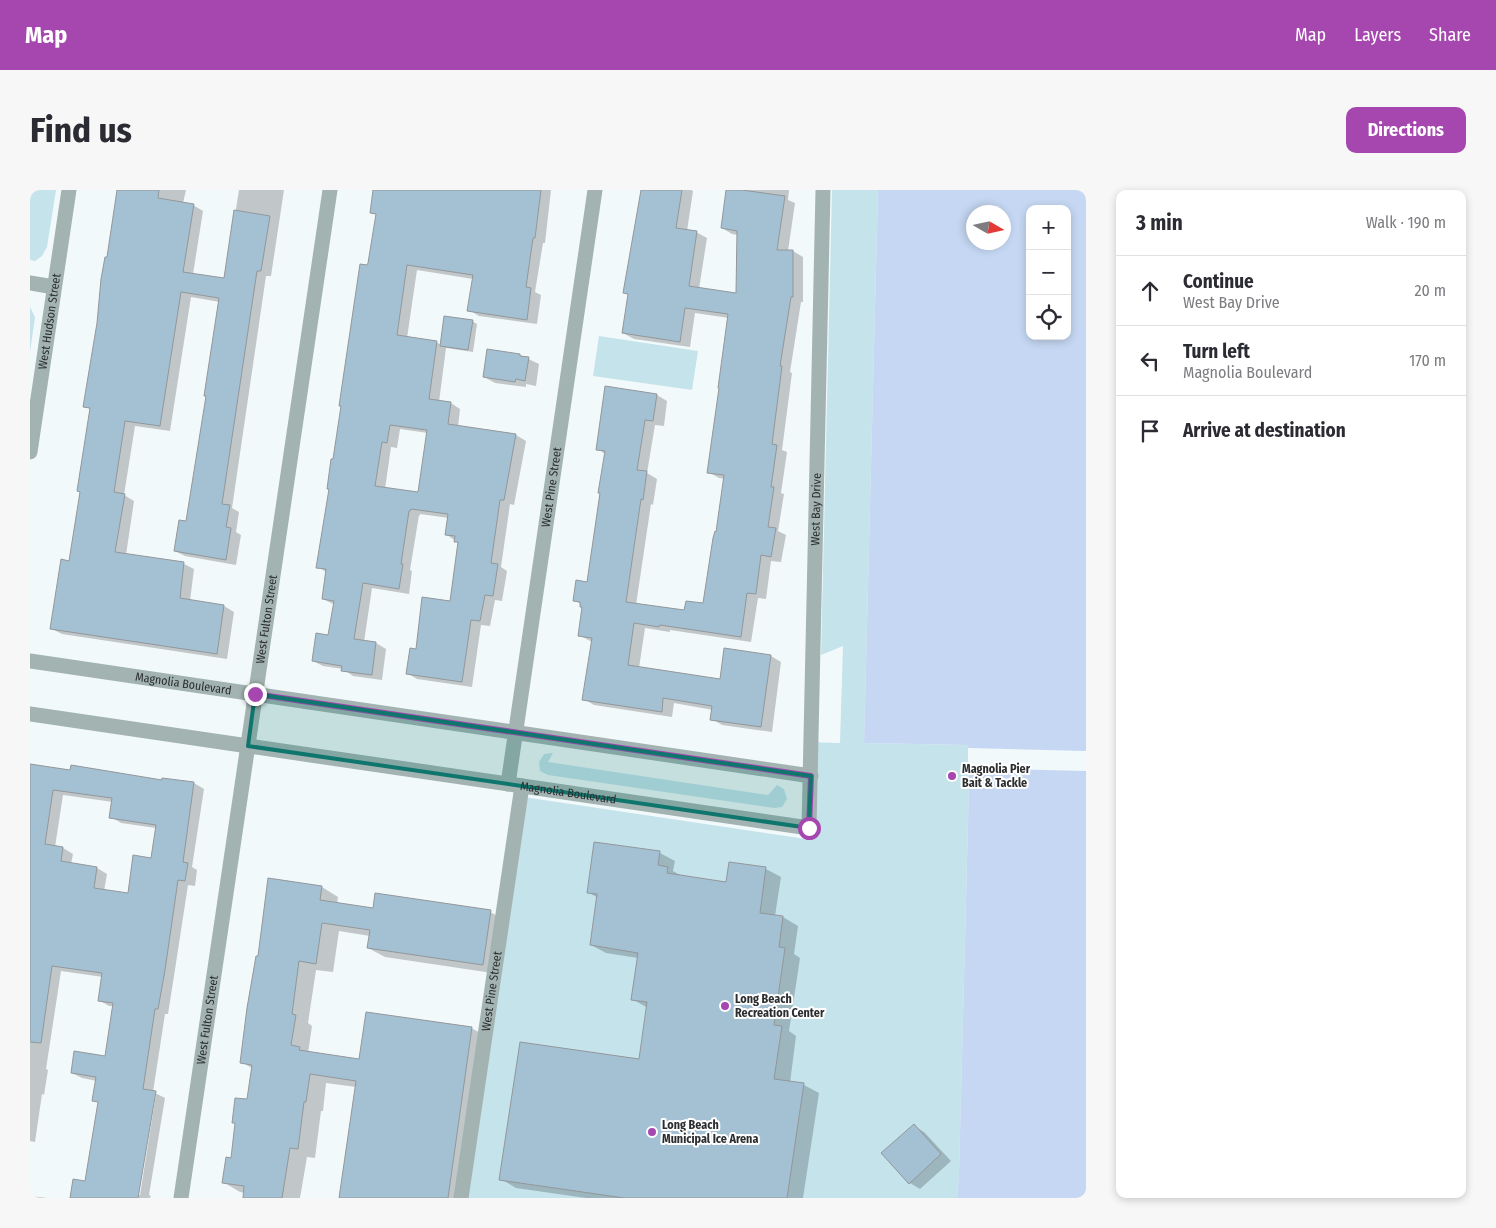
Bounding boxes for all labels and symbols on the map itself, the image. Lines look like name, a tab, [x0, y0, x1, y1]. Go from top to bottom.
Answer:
north arrow	[966, 205, 1011, 250]
street label: West Hudson Street	[35, 272, 63, 370]
street label: West Pine Street	[539, 446, 564, 528]
street label: West Bay Drive	[808, 473, 824, 546]
street label: West Fulton Street	[253, 574, 280, 665]
street label: Magnolia Boulevard	[134, 670, 232, 698]
route end	[244, 683, 267, 706]
place label: Magnolia Pier Bait & Tackle	[962, 762, 1031, 790]
marker: Magnolia Pier Bait & Tackle	[946, 770, 958, 782]
street label: Magnolia Boulevard	[519, 779, 617, 807]
route start	[798, 817, 821, 840]
street label: West Pine Street	[479, 950, 504, 1032]
street label: West Fulton Street	[194, 974, 221, 1065]
place label: Long Beach Recreation Center	[735, 992, 825, 1020]
marker: Long Beach Recreation Center	[719, 1000, 731, 1012]
place label: Long Beach Municipal Ice Arena	[662, 1118, 758, 1146]
marker: Long Beach Municipal Ice Arena	[646, 1126, 658, 1138]

